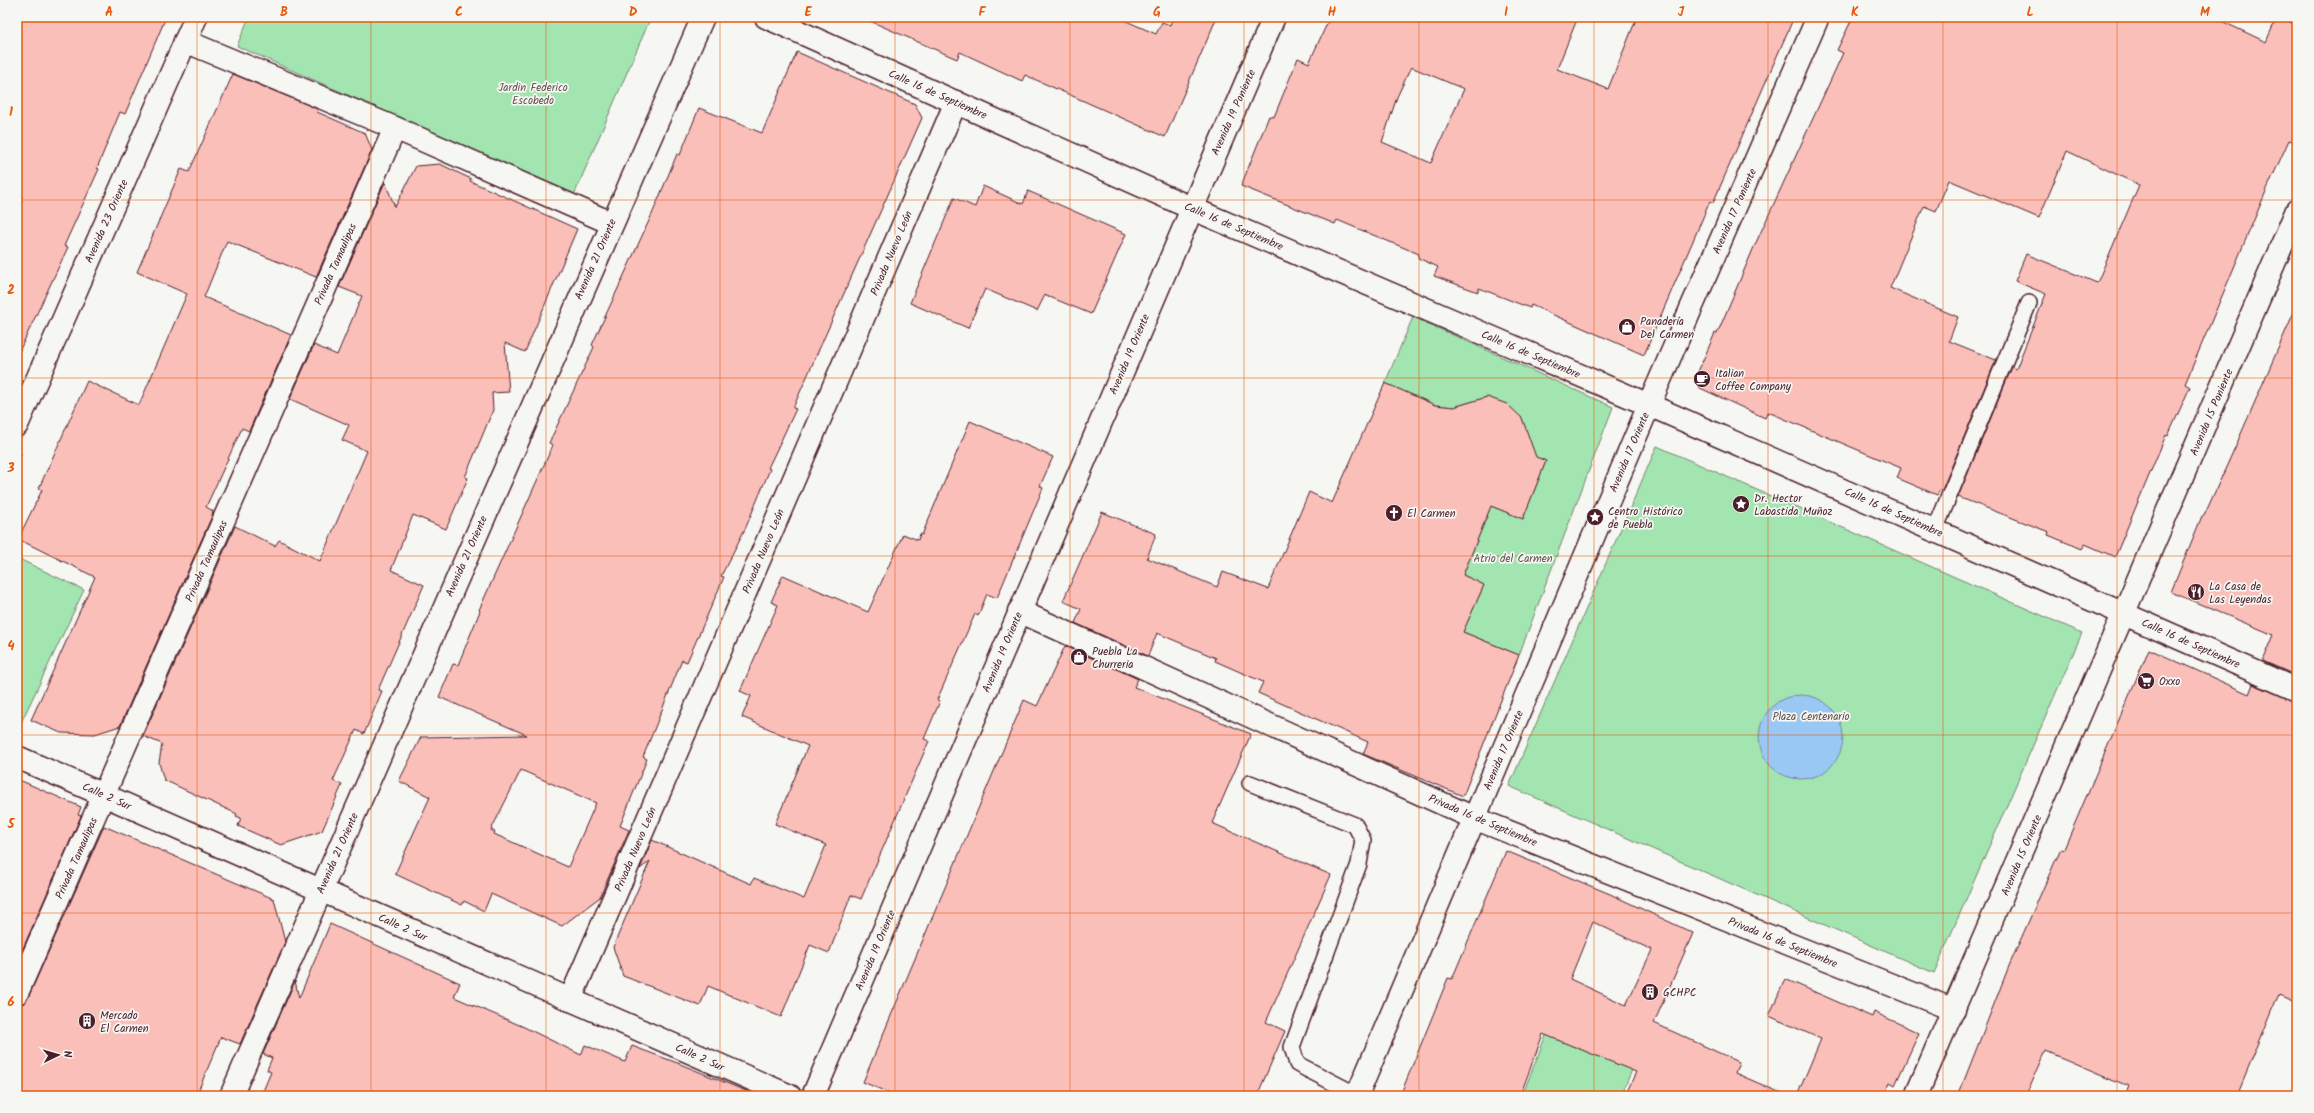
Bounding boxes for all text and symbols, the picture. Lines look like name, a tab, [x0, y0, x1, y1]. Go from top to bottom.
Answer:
text: A	[105, 2, 113, 23]
text: B	[280, 2, 288, 23]
text: C	[455, 2, 463, 23]
text: D	[629, 2, 638, 23]
text: E	[804, 2, 812, 23]
text: F	[978, 2, 986, 23]
text: G	[1153, 2, 1161, 23]
text: H	[1328, 2, 1337, 23]
text: I	[1504, 2, 1508, 23]
text: J	[1678, 2, 1685, 23]
text: K	[1851, 2, 1859, 23]
text: L	[2026, 2, 2034, 23]
text: M	[2200, 2, 2210, 23]
street label: Calle 16 de Septiembre	[885, 65, 990, 125]
street label: Avenida 19 Poniente	[1207, 66, 1261, 158]
park label: Jardin Federico Escobedo	[498, 79, 568, 110]
text: 1	[9, 102, 13, 123]
street label: Avenida 17 Poniente	[1708, 166, 1762, 257]
street label: Avenida 23 Oriente	[80, 177, 133, 266]
street label: Calle 16 de Septiembre	[1181, 198, 1286, 256]
street label: Privada Nuevo León	[866, 208, 918, 299]
street label: Avenida 21 Oriente	[570, 216, 622, 303]
street label: Privada Tamaulipas	[310, 220, 362, 308]
text: 2	[7, 280, 15, 301]
street label: Avenida 19 Oriente	[1105, 311, 1155, 398]
place label: Panadería Del Carmen	[1640, 313, 1694, 344]
shop icon: Panadería Del Carmen	[1617, 317, 1637, 337]
street label: Calle 16 de Septiembre	[1478, 326, 1583, 384]
place label: Italian Coffee Company	[1715, 365, 1792, 396]
street label: Avenida 15 Poniente	[2185, 366, 2238, 459]
cafe icon: Italian Coffee Company	[1692, 369, 1712, 389]
street label: Avenida 17 Oriente	[1605, 409, 1655, 495]
text: 3	[6, 458, 15, 479]
street label: Calle 16 de Septiembre	[1841, 483, 1946, 543]
place label: Dr. Hector Labastida Muñoz	[1754, 490, 1833, 521]
place icon: Dr. Hector Labastida Muñoz	[1731, 494, 1751, 514]
church icon: El Carmen	[1384, 503, 1404, 523]
place label: Centro Histórico de Puebla	[1608, 503, 1683, 534]
place label: El Carmen	[1407, 505, 1456, 523]
street label: Privada Nuevo León	[738, 506, 790, 597]
place icon: Centro Histórico de Puebla	[1585, 507, 1605, 527]
street label: Avenida 21 Oriente	[441, 513, 493, 600]
street label: Privada Tamaulipas	[181, 517, 233, 605]
park label: Atrio del Carmen	[1473, 550, 1553, 568]
place label: La Casa de Las Leyendas	[2209, 578, 2272, 609]
restaurant icon: La Casa de Las Leyendas	[2186, 582, 2206, 602]
street label: Avenida 19 Oriente	[978, 609, 1028, 696]
street label: Calle 16 de Septiembre	[2138, 614, 2243, 674]
text: 4	[7, 636, 15, 657]
place label: Puebla La Churreria	[1092, 643, 1137, 674]
shop icon: Puebla La Churreria	[1069, 647, 1089, 667]
supermarket icon: Oxxo	[2136, 671, 2156, 691]
place label: Oxxo	[2159, 673, 2180, 691]
street label: Avenida 17 Oriente	[1479, 707, 1529, 793]
park label: Plaza Centenario	[1772, 708, 1850, 726]
street label: Calle 2 Sur	[79, 778, 135, 816]
street label: Privada 16 de Septiembre	[1425, 790, 1540, 852]
street label: Privada Nuevo León	[610, 804, 662, 895]
street label: Avenida 21 Oriente	[312, 810, 364, 897]
street label: Avenida 15 Oriente	[1997, 812, 2047, 899]
text: 5	[7, 814, 16, 835]
street label: Privada Tamaulipas	[51, 814, 103, 902]
street label: Avenida 19 Oriente	[851, 907, 901, 994]
street label: Calle 2 Sur	[375, 909, 431, 947]
street label: Privada 16 de Septiembre	[1725, 913, 1840, 973]
building icon: GCHPC	[1640, 982, 1660, 1002]
place label: GCHPC	[1663, 984, 1697, 1002]
text: 6	[7, 992, 15, 1013]
place label: Mercado El Carmen	[100, 1007, 149, 1038]
building icon: Mercado El Carmen	[77, 1011, 97, 1031]
north arrow	[38, 1035, 78, 1075]
street label: Calle 2 Sur	[672, 1039, 728, 1077]
text: N	[58, 1050, 76, 1059]

